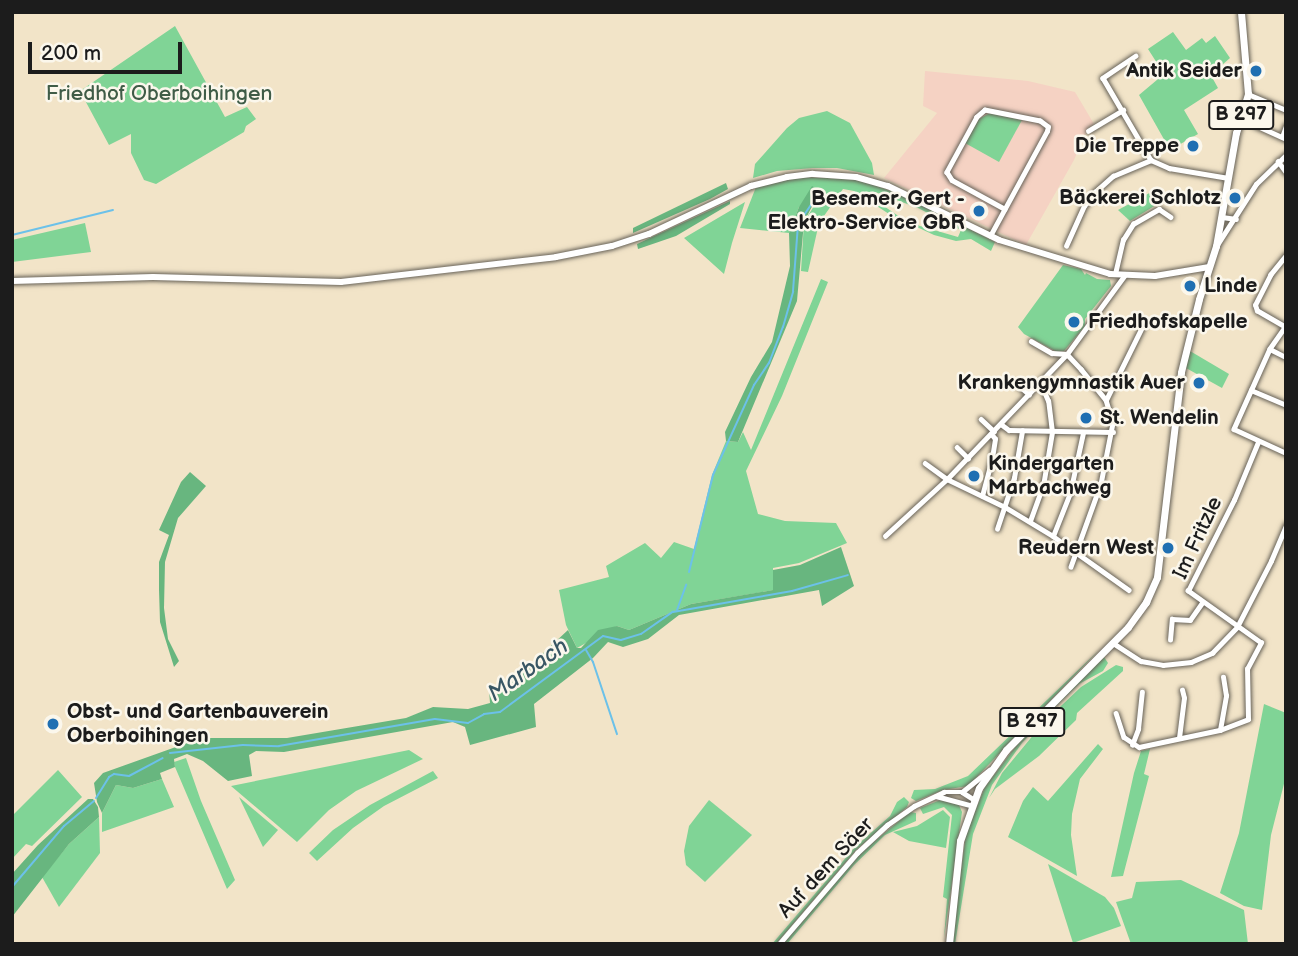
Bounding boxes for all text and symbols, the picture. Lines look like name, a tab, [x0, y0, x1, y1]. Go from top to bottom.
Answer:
scale bar	[32, 28, 186, 72]
text: 200 m	[41, 41, 101, 66]
place label: Antik Seider	[1126, 58, 1242, 84]
marker: Antik Seider	[1248, 63, 1264, 79]
park label: Friedhof Oberboihingen	[46, 81, 272, 107]
road number: B 297	[1208, 99, 1274, 130]
place label: Die Treppe	[1075, 133, 1179, 159]
marker: Die Treppe	[1185, 138, 1201, 154]
place label: Bäckerei Schlotz	[1059, 185, 1221, 211]
place label: Besemer, Gert - Elektro-Service GbR	[767, 186, 965, 236]
marker: Bäckerei Schlotz	[1227, 190, 1243, 206]
marker: Besemer, Gert - Elektro-Service GbR	[971, 203, 987, 219]
place label: Linde	[1204, 273, 1257, 299]
marker: Linde	[1182, 278, 1198, 294]
place label: Friedhofskapelle	[1088, 309, 1248, 335]
marker: Friedhofskapelle	[1066, 314, 1082, 330]
place label: Krankengymnastik Auer	[957, 370, 1185, 396]
marker: Krankengymnastik Auer	[1191, 375, 1207, 391]
place label: St. Wendelin	[1100, 405, 1219, 431]
marker: St. Wendelin	[1078, 410, 1094, 426]
place label: Kindergarten Marbachweg	[988, 451, 1114, 501]
marker: Kindergarten Marbachweg	[966, 468, 982, 484]
street label: Im Fritzle	[1168, 493, 1228, 583]
place label: Reudern West	[1018, 535, 1154, 561]
marker: Reudern West	[1160, 540, 1176, 556]
water label: Marbach	[482, 632, 574, 708]
place label: Obst- und Gartenbauverein Oberboihingen	[67, 699, 328, 749]
road number: B 297	[999, 706, 1065, 737]
marker: Obst- und Gartenbauverein Oberboihingen	[45, 716, 61, 732]
street label: Auf dem Säer	[773, 812, 879, 924]

